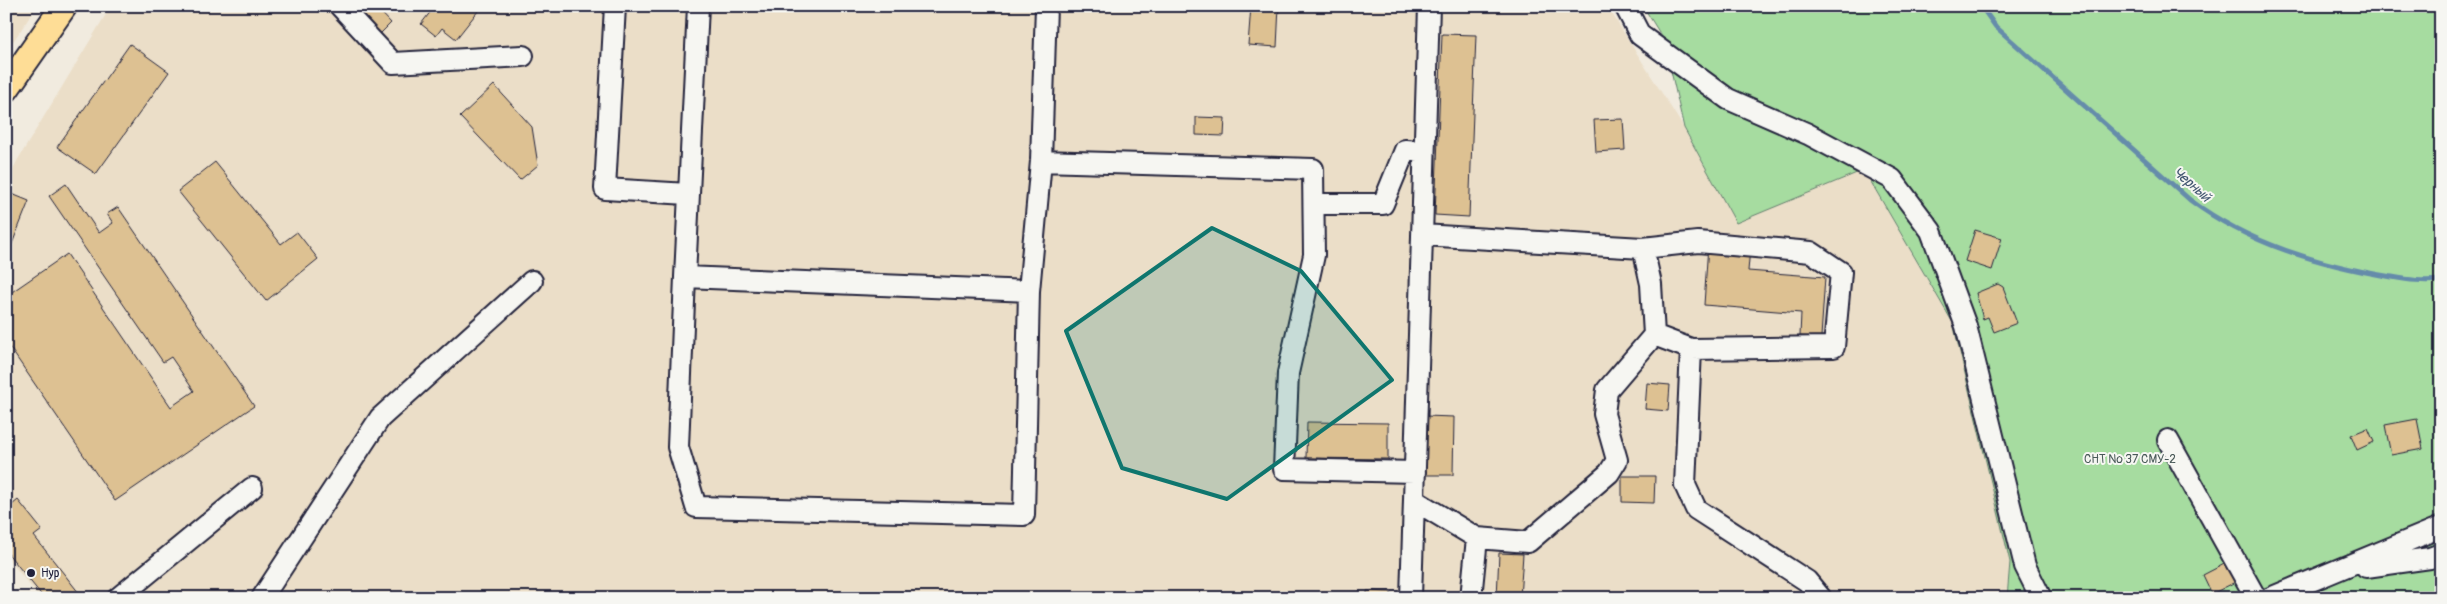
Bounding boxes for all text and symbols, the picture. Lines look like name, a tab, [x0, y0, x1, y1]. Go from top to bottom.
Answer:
water label: Черный	[2169, 163, 2215, 206]
park label: СНТ № 37 СМУ-2	[2084, 452, 2176, 467]
place label: Нур	[41, 566, 60, 581]
marker: Нур	[25, 567, 37, 579]

